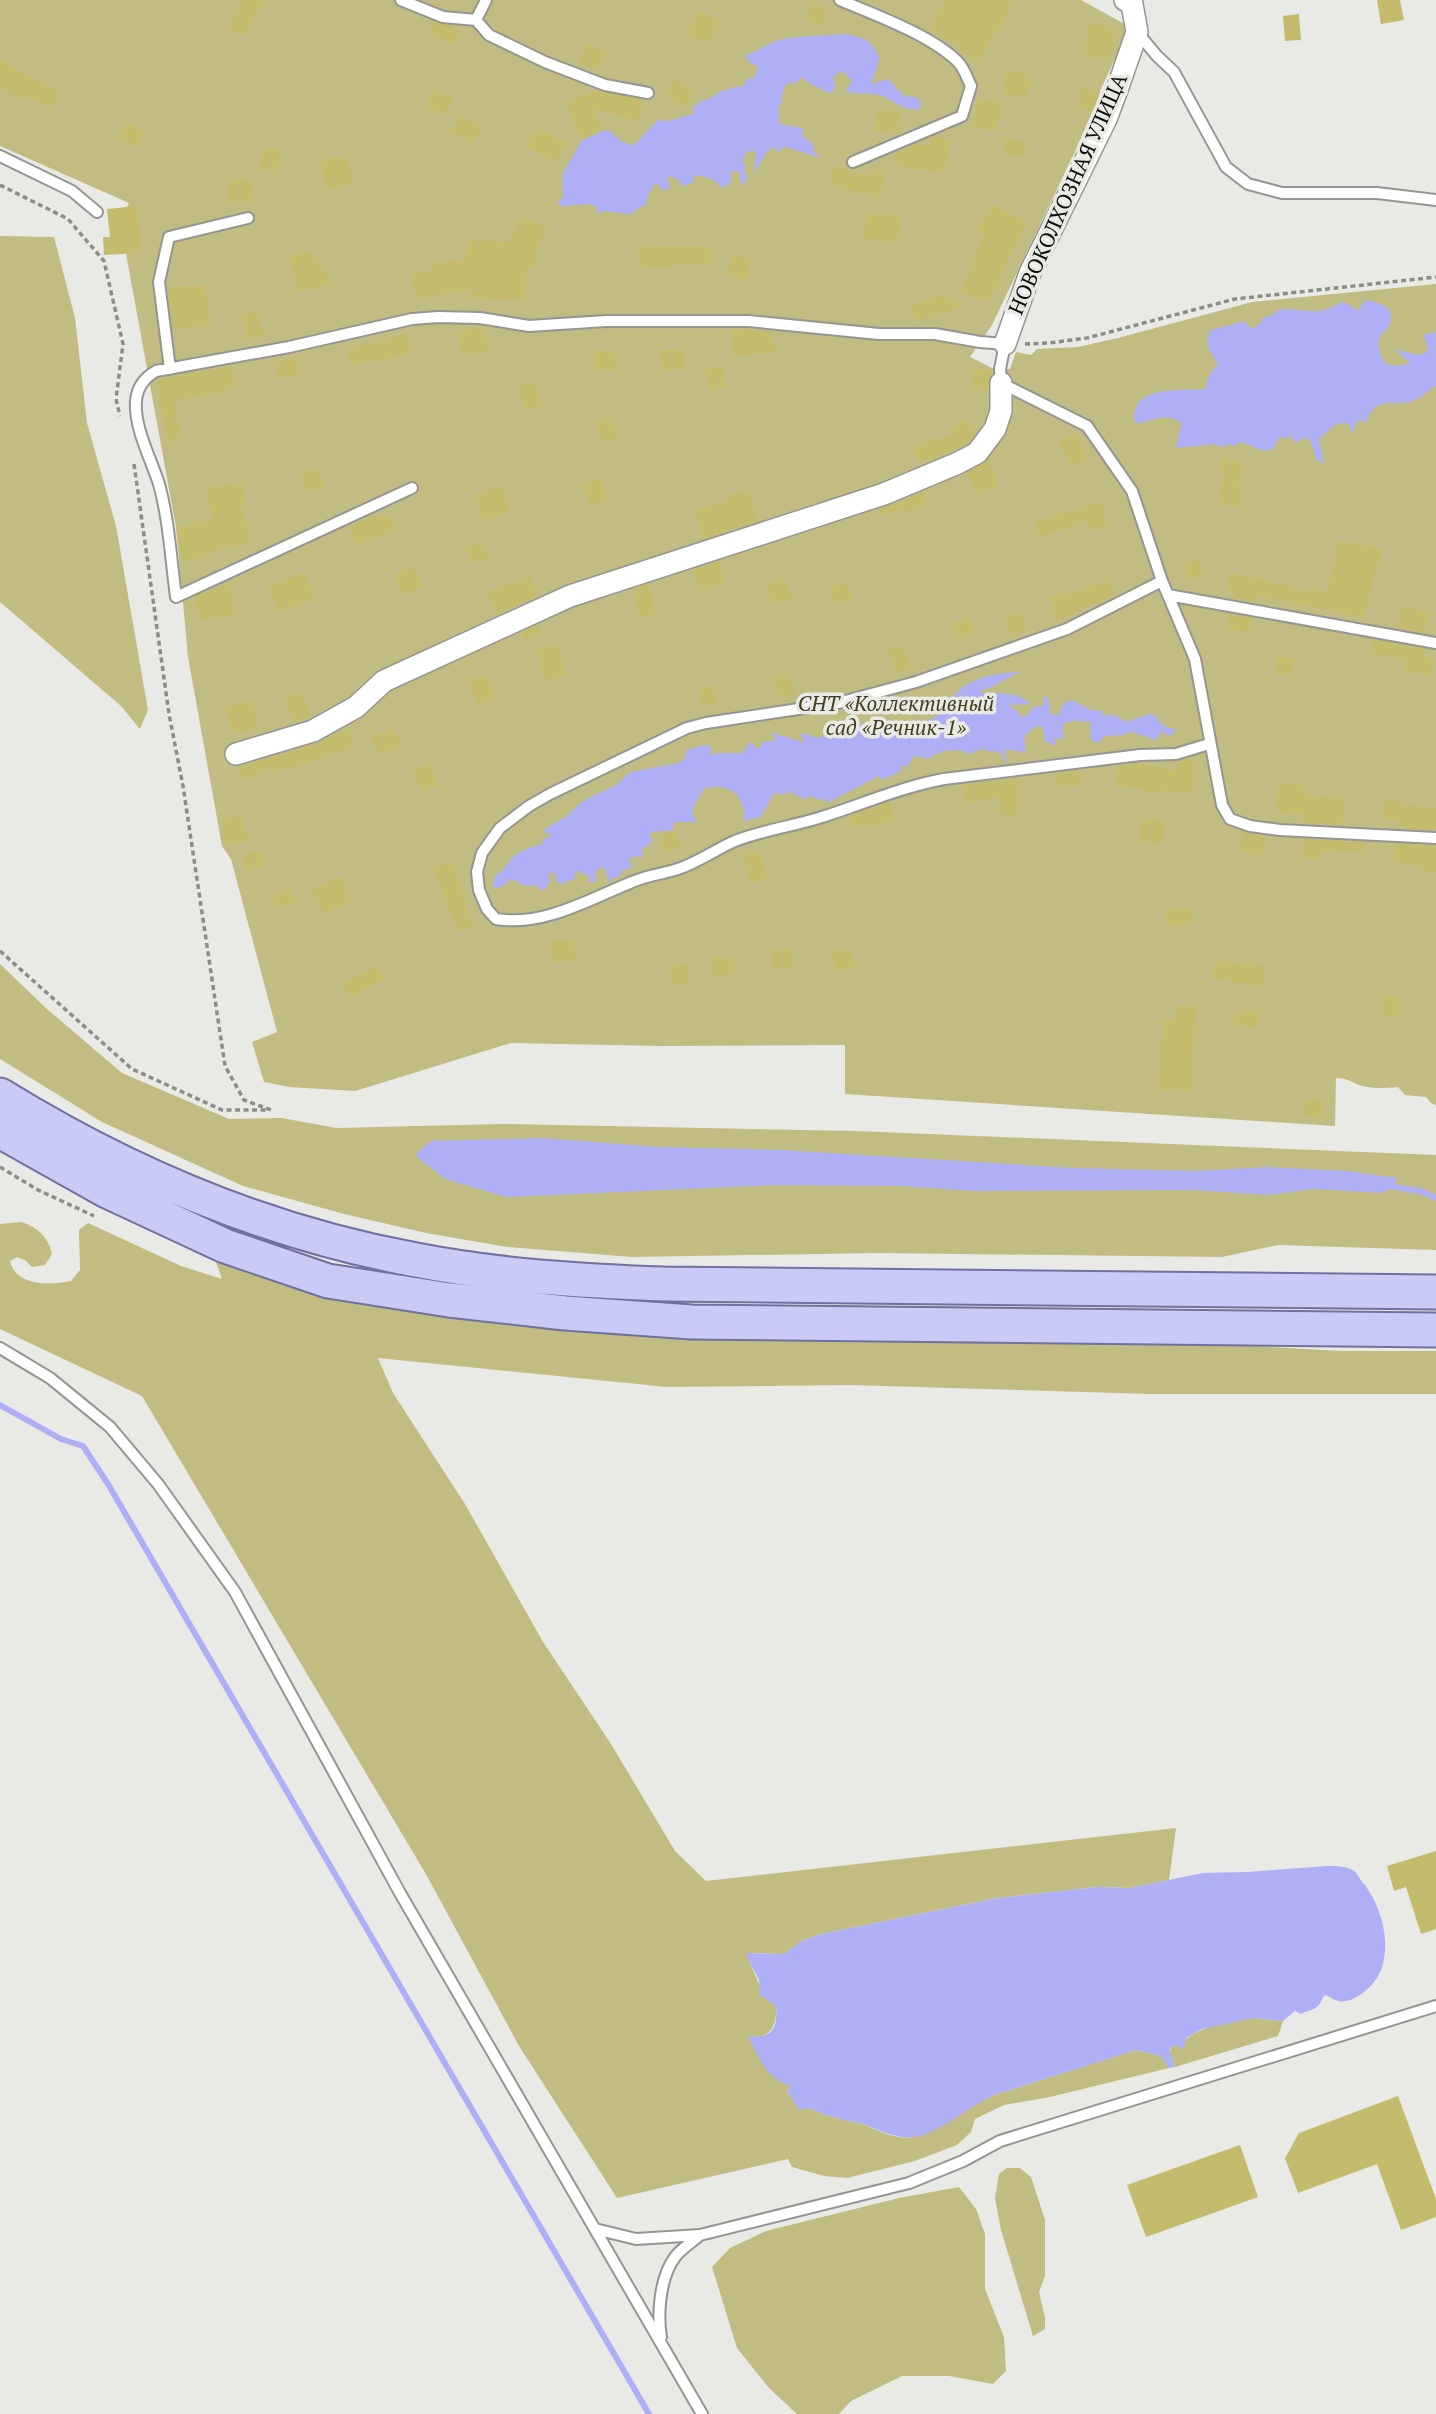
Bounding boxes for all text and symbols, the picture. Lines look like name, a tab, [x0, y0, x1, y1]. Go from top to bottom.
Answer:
street label: НОВОКОЛХОЗНАЯ УЛИЦА	[1001, 68, 1133, 319]
park label: СНТ «Коллективный сад «Речник-1»	[798, 689, 994, 741]

